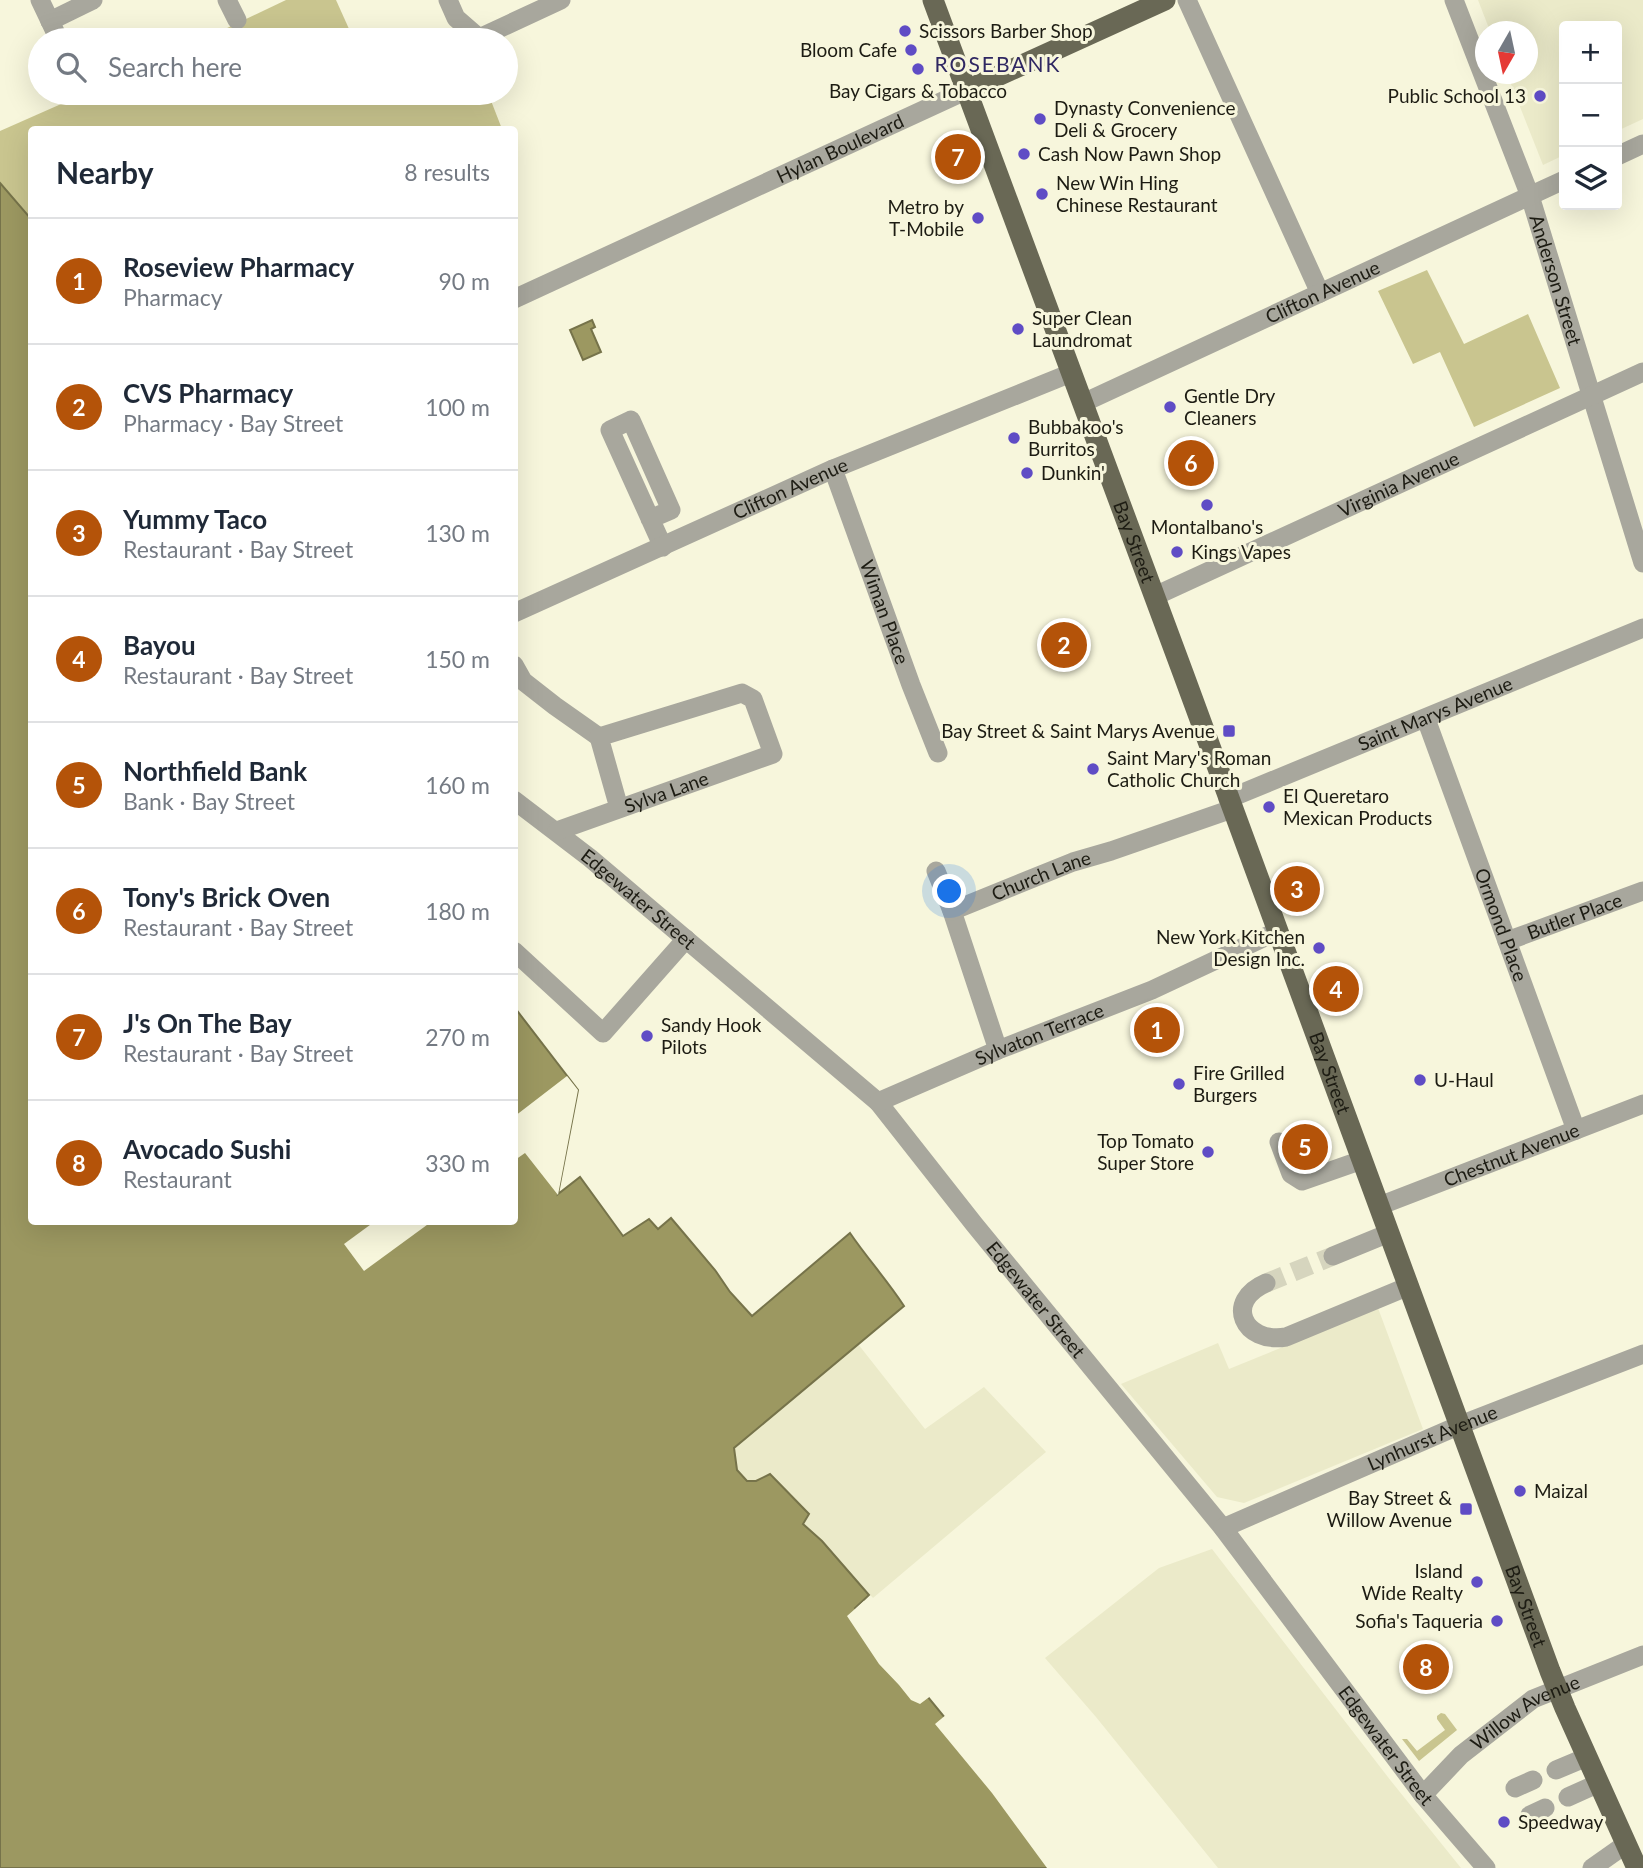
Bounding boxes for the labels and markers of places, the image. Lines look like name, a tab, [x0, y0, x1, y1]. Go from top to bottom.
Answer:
place label: Scissors Barber Shop	[919, 19, 1093, 42]
marker: Scissors Barber Shop	[897, 23, 913, 39]
place label: Bloom Cafe	[800, 38, 897, 61]
marker: Bloom Cafe	[903, 42, 919, 58]
marker: Bay Cigars & Tobacco	[910, 61, 926, 77]
place label: Bay Cigars & Tobacco	[829, 79, 1007, 102]
place label: Public School 13	[1388, 84, 1526, 107]
marker: Public School 13	[1532, 88, 1548, 104]
place label: Dynasty Convenience Deli & Grocery	[1054, 96, 1235, 141]
marker: Dynasty Convenience Deli & Grocery	[1032, 111, 1048, 127]
pin: 7	[935, 131, 981, 183]
place label: Cash Now Pawn Shop	[1038, 142, 1221, 165]
marker: Cash Now Pawn Shop	[1016, 146, 1032, 162]
place label: New Win Hing Chinese Restaurant	[1056, 171, 1218, 216]
marker: New Win Hing Chinese Restaurant	[1034, 186, 1050, 202]
place label: Metro by T-Mobile	[888, 195, 964, 240]
marker: Metro by T-Mobile	[970, 210, 986, 226]
place label: Super Clean Laundromat	[1032, 306, 1132, 351]
marker: Super Clean Laundromat	[1010, 321, 1026, 337]
place label: Gentle Dry Cleaners	[1184, 384, 1276, 429]
marker: Gentle Dry Cleaners	[1162, 399, 1178, 415]
place label: Bubbakoo's Burritos	[1028, 415, 1124, 460]
marker: Bubbakoo's Burritos	[1006, 430, 1022, 446]
pin: 6	[1168, 437, 1214, 489]
place label: Dunkin'	[1041, 461, 1105, 484]
marker: Dunkin'	[1019, 465, 1035, 481]
marker: Montalbano's	[1199, 497, 1215, 513]
place label: Montalbano's	[1151, 515, 1263, 538]
place label: Kings Vapes	[1191, 540, 1291, 563]
marker: Kings Vapes	[1169, 544, 1185, 560]
pin: 2	[1041, 619, 1087, 671]
place label: Bay Street & Saint Marys Avenue	[941, 719, 1215, 742]
marker: Bay Street & Saint Marys Avenue	[1221, 723, 1237, 739]
place label: Saint Mary's Roman Catholic Church	[1107, 746, 1271, 791]
marker: Saint Mary's Roman Catholic Church	[1085, 761, 1101, 777]
place label: El Queretaro Mexican Products	[1283, 784, 1432, 829]
marker: El Queretaro Mexican Products	[1261, 799, 1277, 815]
pin: 3	[1274, 863, 1320, 915]
place label: New York Kitchen Design Inc.	[1156, 925, 1305, 970]
marker: New York Kitchen Design Inc.	[1311, 940, 1327, 956]
pin: 4	[1313, 963, 1359, 1015]
pin: 1	[1134, 1004, 1180, 1056]
place label: Sandy Hook Pilots	[661, 1013, 762, 1058]
marker: Sandy Hook Pilots	[639, 1028, 655, 1044]
place label: Fire Grilled Burgers	[1193, 1061, 1285, 1106]
place label: U-Haul	[1434, 1068, 1494, 1091]
marker: U-Haul	[1412, 1072, 1428, 1088]
marker: Fire Grilled Burgers	[1171, 1076, 1187, 1092]
pin: 5	[1282, 1121, 1328, 1173]
place label: Top Tomato Super Store	[1097, 1129, 1194, 1174]
marker: Top Tomato Super Store	[1200, 1144, 1216, 1160]
place label: Maizal	[1534, 1479, 1588, 1502]
marker: Maizal	[1512, 1483, 1528, 1499]
place label: Bay Street & Willow Avenue	[1327, 1486, 1452, 1531]
marker: Bay Street & Willow Avenue	[1458, 1501, 1474, 1517]
place label: Island Wide Realty	[1361, 1559, 1463, 1604]
marker: Island Wide Realty	[1469, 1574, 1485, 1590]
place label: Sofia's Taqueria	[1355, 1609, 1483, 1632]
marker: Sofia's Taqueria	[1489, 1613, 1505, 1629]
pin: 8	[1403, 1641, 1449, 1693]
place label: Speedway	[1518, 1810, 1603, 1833]
marker: Speedway	[1496, 1814, 1512, 1830]

